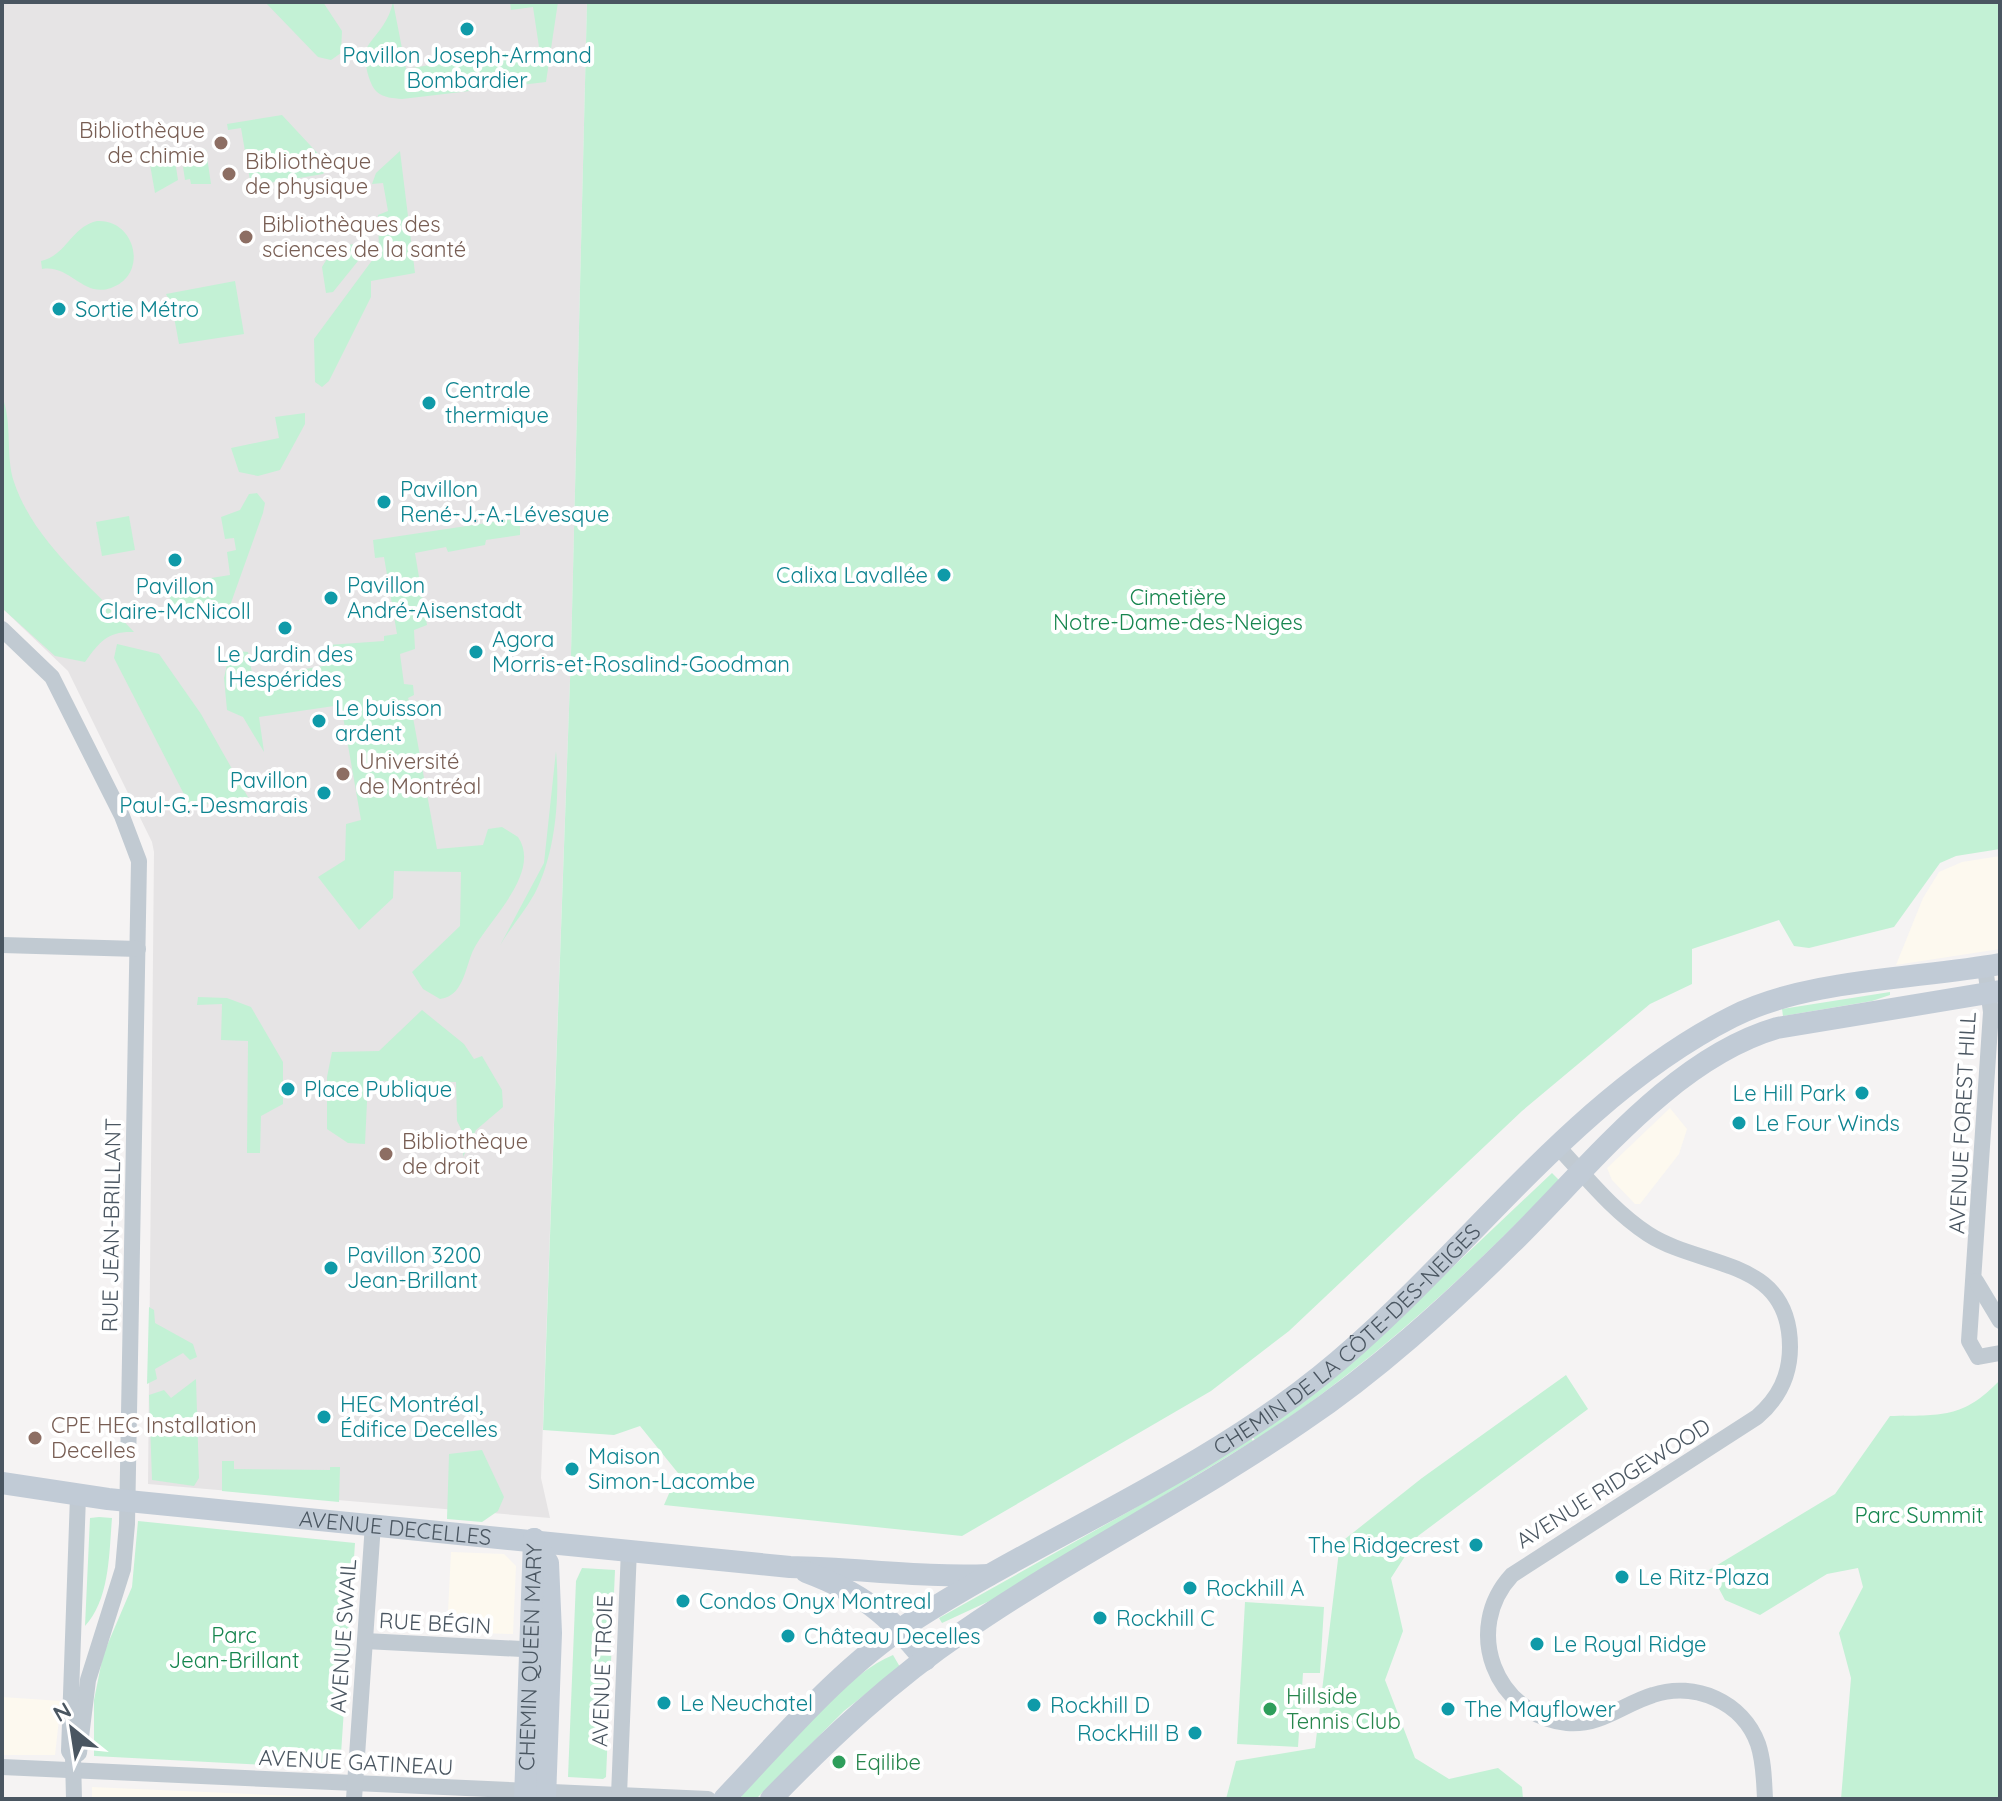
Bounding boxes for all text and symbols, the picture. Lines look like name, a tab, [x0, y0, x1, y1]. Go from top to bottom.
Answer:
marker: Pavillon Joseph-Armand Bombardier	[458, 20, 476, 38]
place label: Pavillon Joseph-Armand Bombardier	[342, 41, 592, 94]
place label: Bibliothèque de chimie	[79, 116, 205, 169]
marker: Bibliothèque de chimie	[212, 134, 230, 152]
place label: Bibliothèque de physique	[245, 147, 371, 200]
marker: Bibliothèque de physique	[220, 165, 238, 183]
place label: Bibliothèques des sciences de la santé	[262, 210, 466, 263]
marker: Bibliothèques des sciences de la santé	[237, 228, 255, 246]
place label: Sortie Métro	[75, 295, 199, 323]
marker: Sortie Métro	[50, 300, 68, 318]
place label: Centrale thermique	[445, 376, 549, 429]
marker: Centrale thermique	[420, 394, 438, 412]
place label: Pavillon René-J.-A.-Lévesque	[400, 475, 609, 528]
marker: Pavillon René-J.-A.-Lévesque	[375, 493, 393, 511]
marker: Pavillon Claire-McNicoll	[166, 551, 184, 569]
place label: Calixa Lavallée	[776, 561, 928, 589]
marker: Calixa Lavallée	[935, 566, 953, 584]
place label: Pavillon André-Aisenstadt	[347, 571, 523, 624]
place label: Pavillon Claire-McNicoll	[99, 572, 251, 625]
park label: Cimetière Notre-Dame-des-Neiges	[1053, 583, 1303, 636]
marker: Pavillon André-Aisenstadt	[322, 589, 340, 607]
marker: Le Jardin des Hespérides	[276, 619, 294, 637]
place label: Agora Morris-et-Rosalind-Goodman	[492, 625, 790, 678]
place label: Le Jardin des Hespérides	[217, 640, 353, 693]
marker: Agora Morris-et-Rosalind-Goodman	[467, 643, 485, 661]
place label: Le buisson ardent	[335, 694, 442, 747]
marker: Le buisson ardent	[310, 712, 328, 730]
place label: Université de Montréal	[359, 747, 481, 800]
marker: Université de Montréal	[334, 765, 352, 783]
place label: Pavillon Paul-G.-Desmarais	[119, 766, 308, 819]
marker: Pavillon Paul-G.-Desmarais	[315, 784, 333, 802]
street label: AVENUE FOREST HILL	[1942, 1011, 1982, 1235]
place label: Place Publique	[304, 1075, 452, 1103]
place label: Le Hill Park	[1733, 1079, 1846, 1107]
marker: Place Publique	[279, 1080, 297, 1098]
marker: Le Hill Park	[1853, 1084, 1871, 1102]
place label: Le Four Winds	[1755, 1109, 1900, 1137]
marker: Le Four Winds	[1730, 1114, 1748, 1132]
street label: RUE JEAN-BRILLANT	[95, 1118, 127, 1332]
place label: Bibliothèque de droit	[402, 1127, 528, 1180]
marker: Bibliothèque de droit	[377, 1145, 395, 1163]
street label: CHEMIN DE LA CÔTE-DES-NEIGES	[1208, 1217, 1486, 1461]
place label: Pavillon 3200 Jean-Brillant	[347, 1241, 481, 1294]
marker: Pavillon 3200 Jean-Brillant	[322, 1259, 340, 1277]
place label: HEC Montréal, Édifice Decelles	[340, 1390, 498, 1443]
marker: HEC Montréal, Édifice Decelles	[315, 1408, 333, 1426]
place label: CPE HEC Installation Decelles	[51, 1411, 257, 1464]
street label: AVENUE RIDGEWOOD	[1511, 1412, 1715, 1554]
marker: CPE HEC Installation Decelles	[26, 1429, 44, 1447]
place label: Maison Simon-Lacombe	[588, 1442, 755, 1495]
marker: Maison Simon-Lacombe	[563, 1460, 581, 1478]
park label: Parc Summit	[1855, 1501, 1983, 1529]
street label: AVENUE DECELLES	[298, 1504, 493, 1551]
place label: The Ridgecrest	[1308, 1531, 1460, 1559]
marker: The Ridgecrest	[1467, 1536, 1485, 1554]
street label: CHEMIN QUEEN MARY	[512, 1543, 548, 1771]
street label: AVENUE SWAIL	[324, 1558, 362, 1714]
place label: Le Ritz-Plaza	[1638, 1563, 1770, 1591]
marker: Le Ritz-Plaza	[1613, 1568, 1631, 1586]
place label: Rockhill A	[1206, 1574, 1305, 1602]
marker: Rockhill A	[1181, 1579, 1199, 1597]
place label: Condos Onyx Montreal	[699, 1587, 931, 1615]
marker: Condos Onyx Montreal	[674, 1592, 692, 1610]
street label: AVENUE TROIE	[585, 1594, 619, 1748]
place label: Rockhill C	[1116, 1604, 1215, 1632]
street label: RUE BÉGIN	[378, 1606, 492, 1640]
marker: Rockhill C	[1091, 1609, 1109, 1627]
park label: Parc Jean-Brillant	[169, 1621, 299, 1674]
place label: Château Decelles	[804, 1622, 981, 1650]
marker: Château Decelles	[779, 1627, 797, 1645]
place label: Le Royal Ridge	[1553, 1630, 1706, 1658]
marker: Le Royal Ridge	[1528, 1635, 1546, 1653]
place label: Hillside Tennis Club	[1286, 1682, 1401, 1735]
north arrow	[32, 1689, 112, 1769]
place label: Le Neuchatel	[680, 1689, 813, 1717]
place label: Rockhill D	[1050, 1691, 1150, 1719]
marker: Le Neuchatel	[655, 1694, 673, 1712]
place label: The Mayflower	[1464, 1695, 1616, 1723]
text: N	[48, 1696, 76, 1728]
marker: Rockhill D	[1025, 1696, 1043, 1714]
marker: Hillside Tennis Club	[1261, 1700, 1279, 1718]
marker: The Mayflower	[1439, 1700, 1457, 1718]
place label: RockHill B	[1077, 1719, 1179, 1747]
marker: RockHill B	[1186, 1724, 1204, 1742]
street label: AVENUE GATINEAU	[258, 1743, 454, 1781]
place label: Eqilibe	[855, 1748, 921, 1776]
marker: Eqilibe	[830, 1753, 848, 1771]

